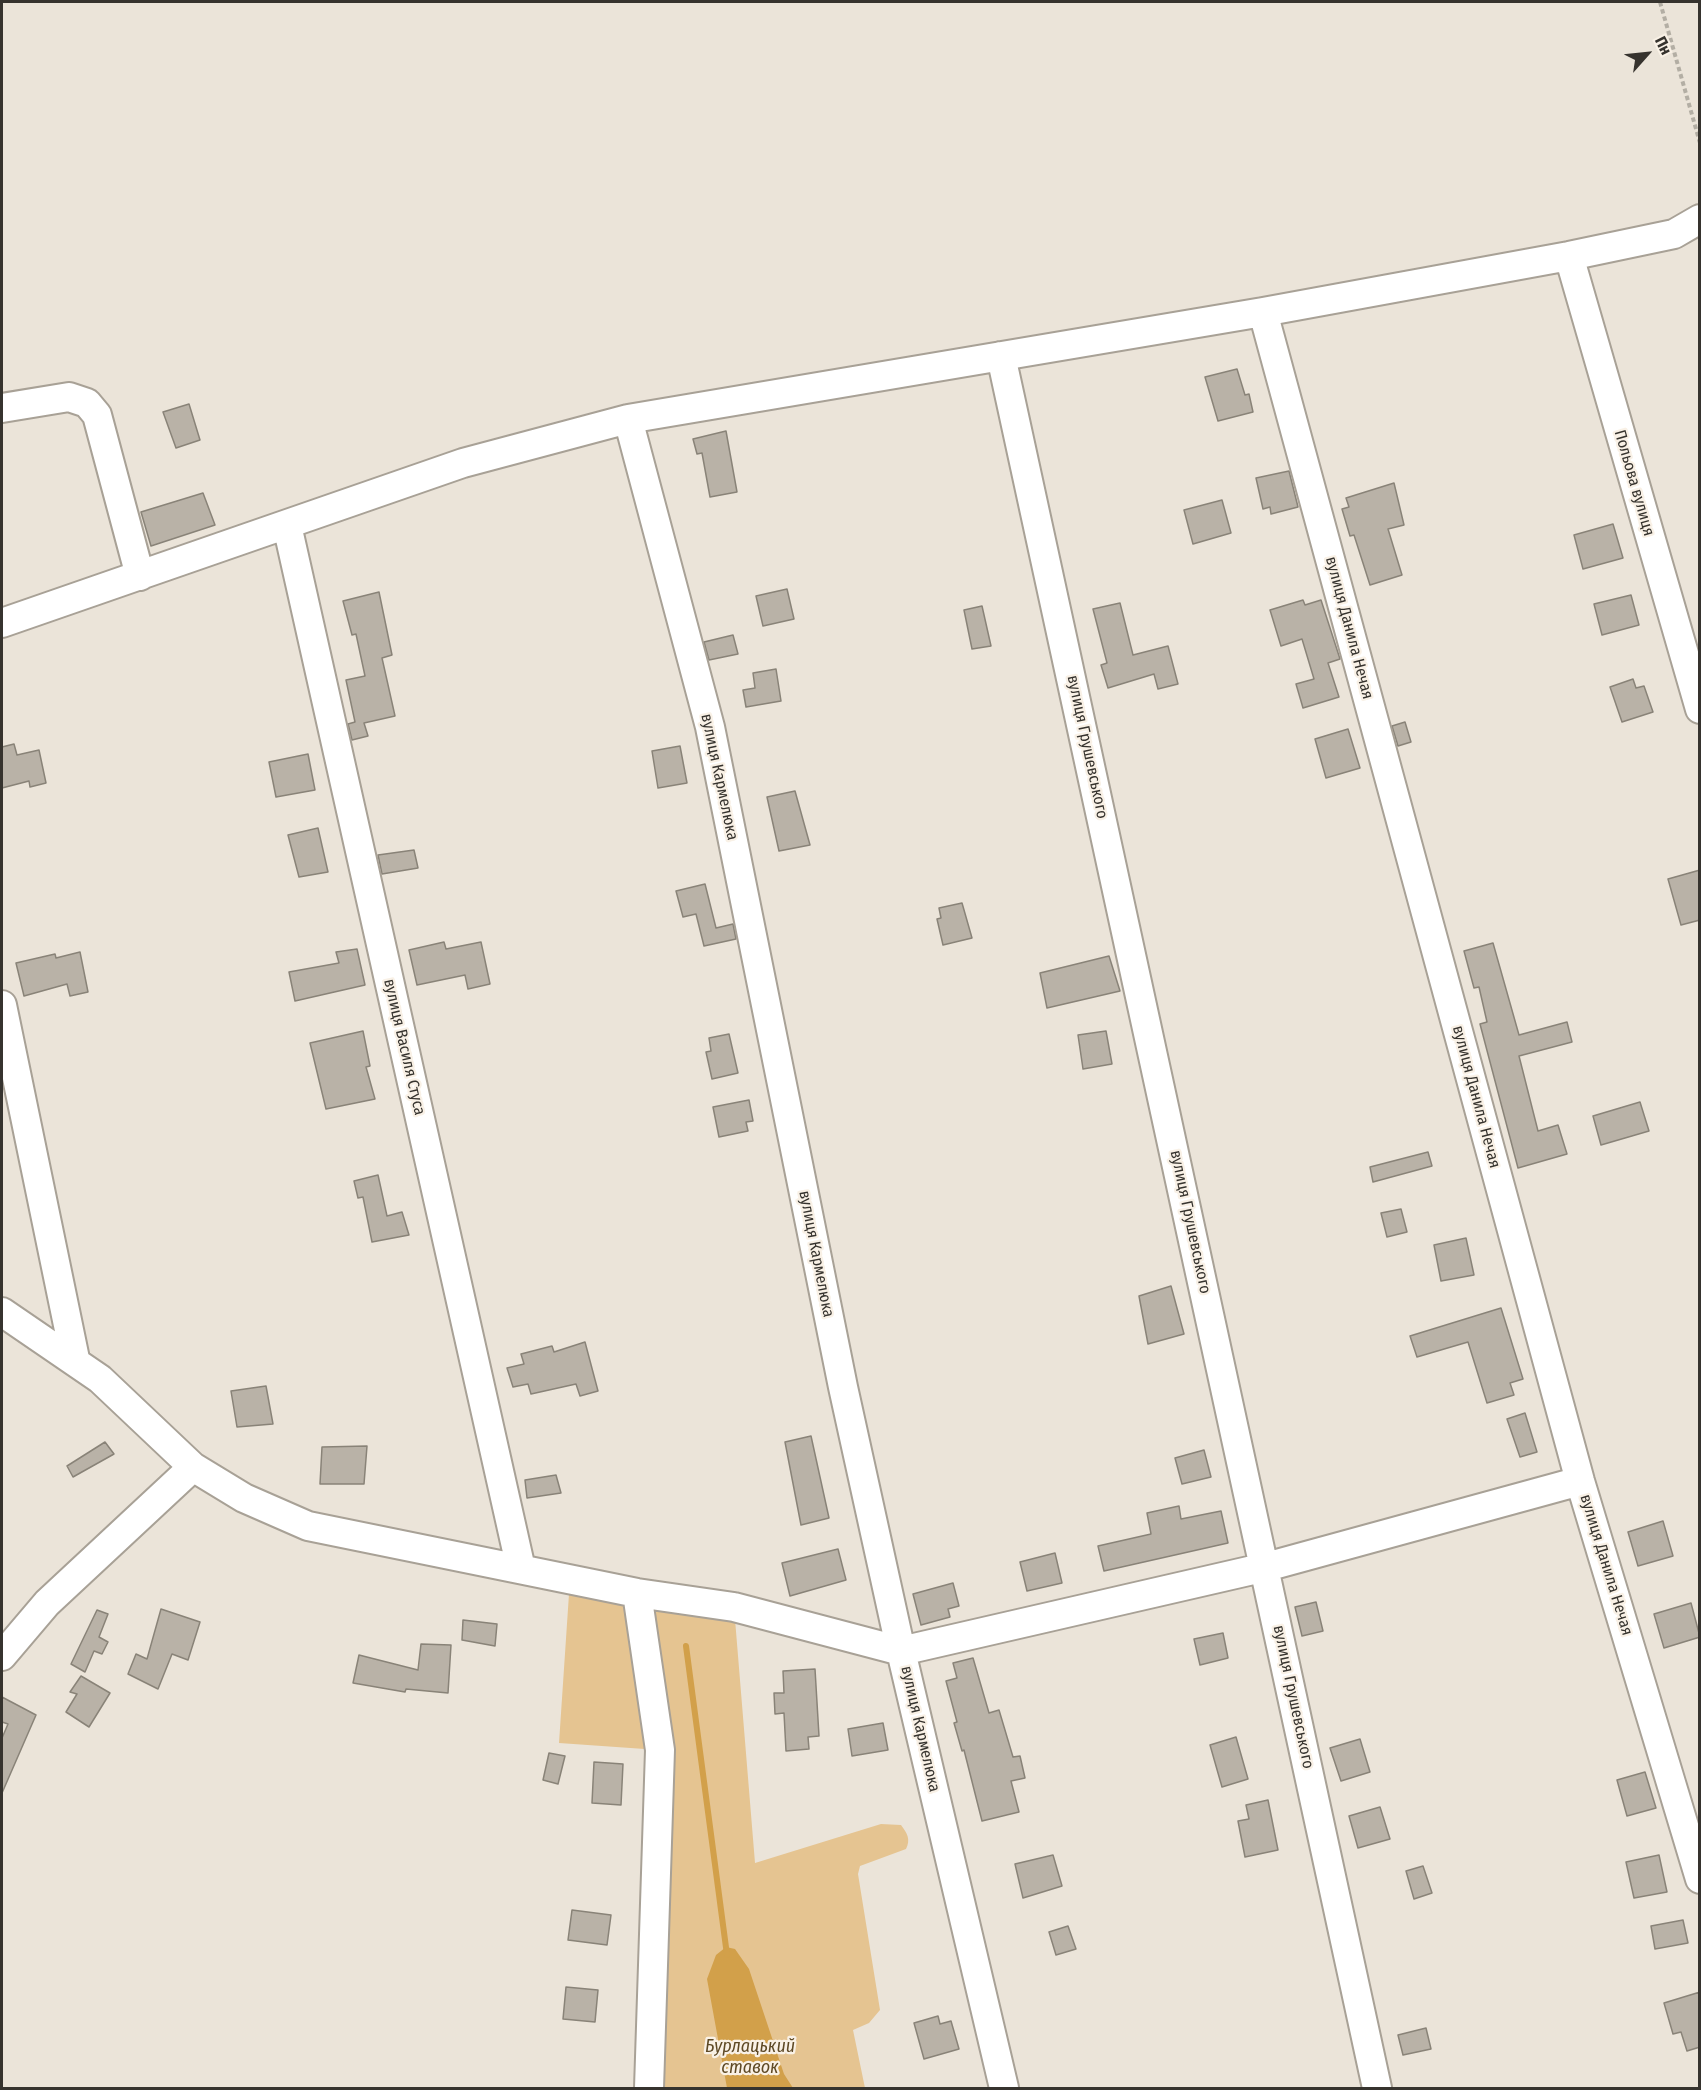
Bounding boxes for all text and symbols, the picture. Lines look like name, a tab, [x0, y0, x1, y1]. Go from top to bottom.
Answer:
north arrow	[1617, 24, 1677, 84]
text: Пн	[1651, 33, 1676, 58]
street label: Польова вулиця	[1610, 428, 1658, 538]
street label: вулиця Данила Нечая	[1321, 555, 1377, 701]
street label: вулиця Грушевського	[1062, 673, 1112, 821]
street label: вулиця Кармелюка	[696, 712, 742, 842]
street label: вулиця Василя Стуса	[379, 977, 429, 1117]
street label: вулиця Данила Нечая	[1448, 1024, 1504, 1170]
street label: вулиця Грушевського	[1165, 1148, 1215, 1296]
street label: вулиця Кармелюка	[794, 1189, 838, 1319]
street label: вулиця Данила Нечая	[1575, 1492, 1637, 1638]
street label: вулиця Грушевського	[1268, 1623, 1318, 1771]
street label: вулиця Кармелюка	[896, 1664, 944, 1794]
water label: Бурлацький ставок	[705, 2036, 795, 2078]

